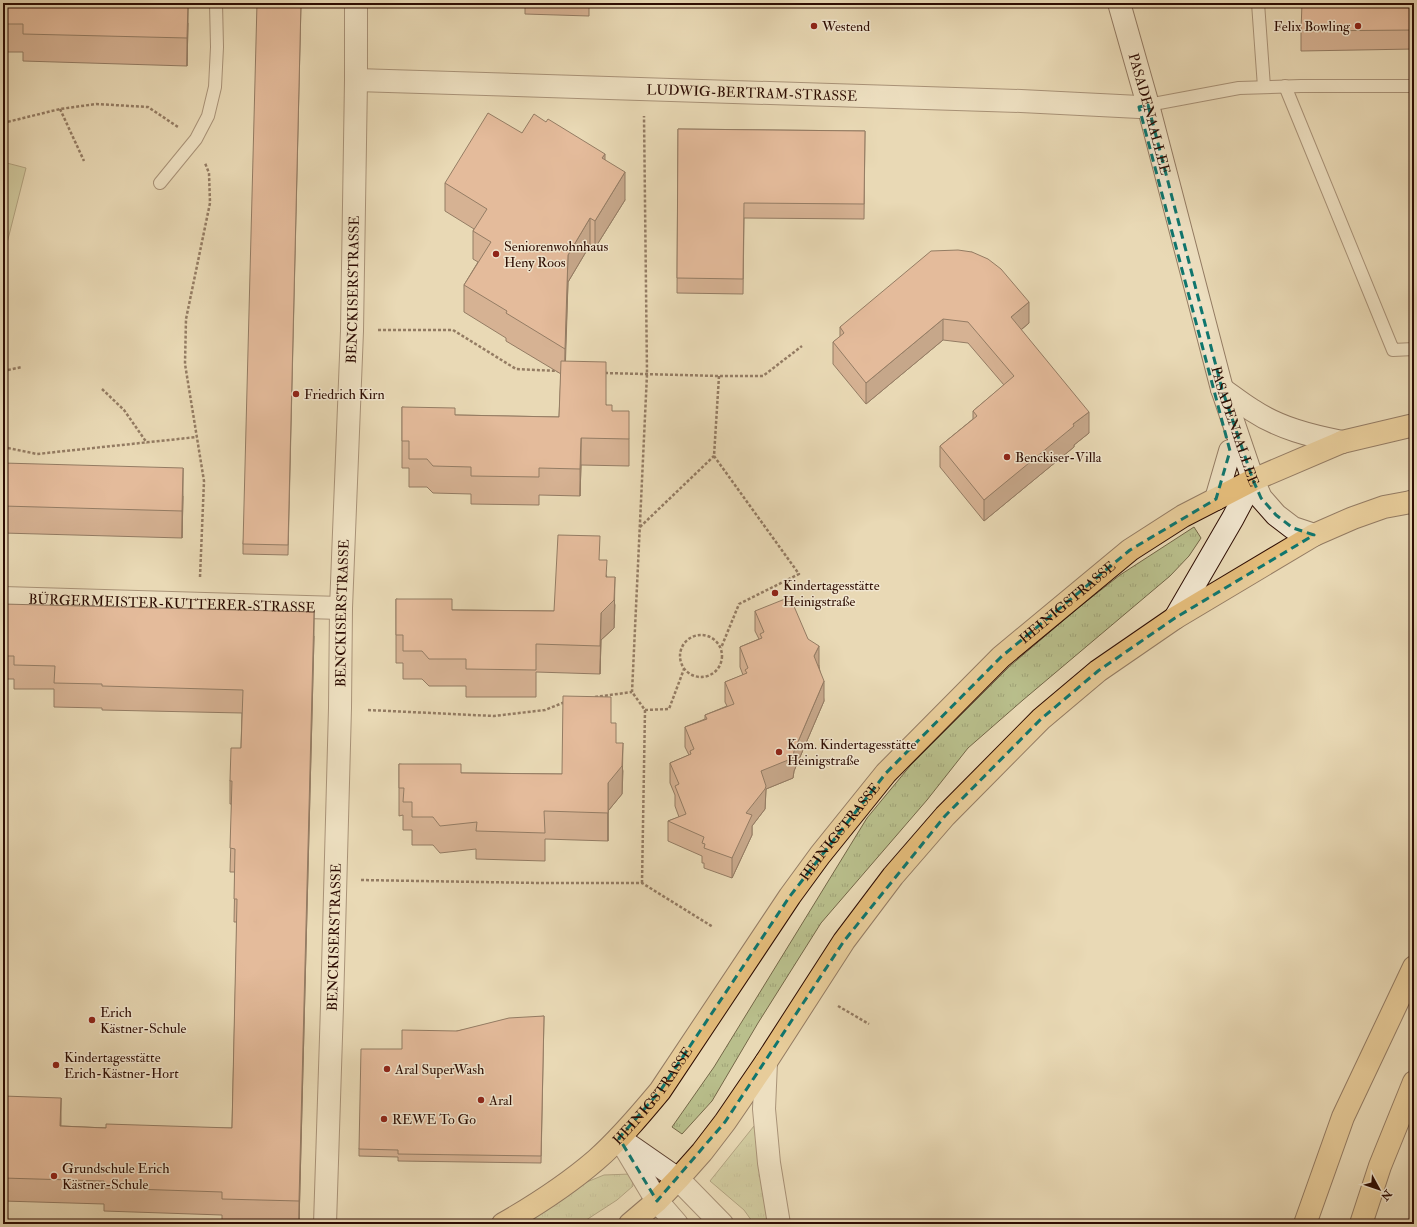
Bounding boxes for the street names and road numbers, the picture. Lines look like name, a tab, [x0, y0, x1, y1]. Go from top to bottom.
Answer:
street label: PASADENAALLEE	[1125, 51, 1174, 177]
street label: LUDWIG-BERTRAM-STRASSE	[646, 81, 857, 105]
street label: BENCKISERSTRASSE	[343, 215, 363, 364]
street label: PASADENAALLEE	[1207, 365, 1263, 489]
street label: BENCKISERSTRASSE	[332, 539, 353, 687]
street label: HEINIGSTRASSE	[1016, 558, 1119, 647]
street label: BÜRGERMEISTER-KUTTERER-STRASSE	[28, 591, 316, 616]
street label: HEINIGSTRASSE	[796, 779, 884, 884]
street label: BENCKISERSTRASSE	[324, 863, 345, 1011]
street label: HEINIGSTRASSE	[609, 1044, 696, 1148]

